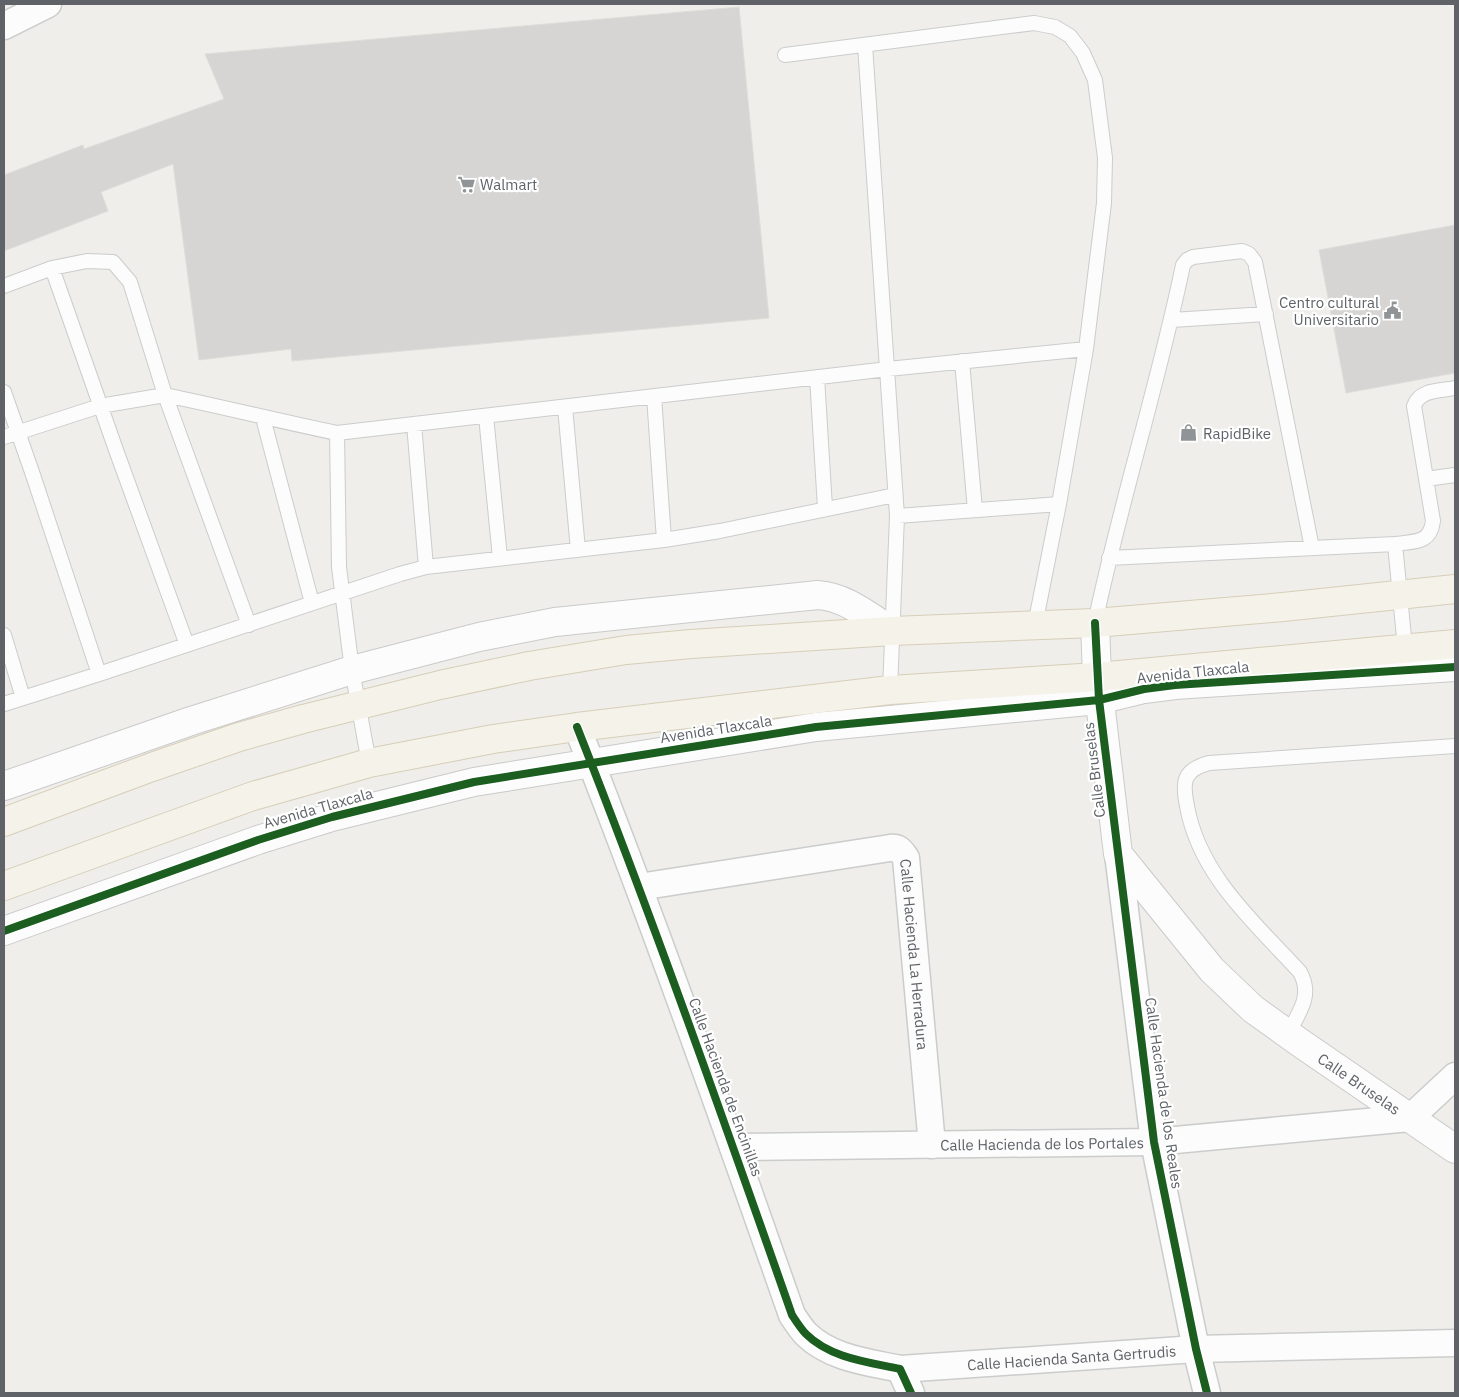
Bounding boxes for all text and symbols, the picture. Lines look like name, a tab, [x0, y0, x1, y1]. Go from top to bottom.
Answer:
supermarket icon: Walmart	[456, 174, 476, 194]
place label: Walmart	[480, 175, 537, 194]
place label: Centro cultural Universitario	[1279, 293, 1379, 329]
public building icon: Centro cultural Universitario	[1383, 301, 1403, 321]
shop icon: RapidBike	[1179, 423, 1199, 443]
place label: RapidBike	[1203, 424, 1271, 443]
street label: Avenida Tlaxcala	[1136, 657, 1250, 687]
street label: Avenida Tlaxcala	[659, 711, 773, 747]
street label: Calle Bruselas	[1079, 721, 1109, 819]
street label: Avenida Tlaxcala	[261, 783, 375, 833]
street label: Calle Hacienda La Herradura	[897, 858, 933, 1051]
street label: Calle Hacienda de Encinillas	[685, 995, 767, 1179]
street label: Calle Hacienda de los Reales	[1141, 996, 1187, 1190]
street label: Calle Bruselas	[1314, 1048, 1404, 1118]
street label: Calle Hacienda de los Portales	[940, 1133, 1144, 1154]
street label: Calle Hacienda Santa Gertrudis	[966, 1341, 1177, 1374]

